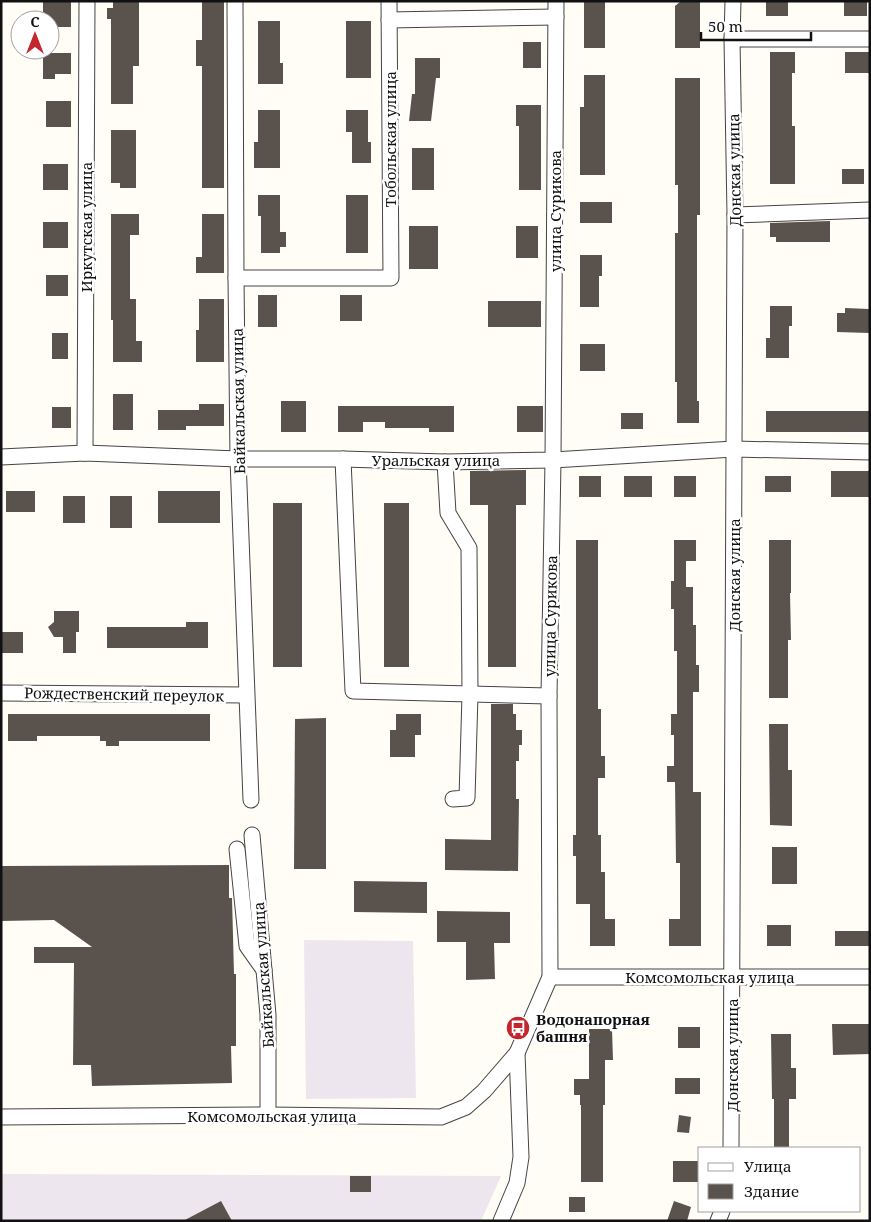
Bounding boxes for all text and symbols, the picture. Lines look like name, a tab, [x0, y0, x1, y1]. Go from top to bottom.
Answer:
north arrow	[10, 10, 60, 60]
scale bar	[701, 10, 811, 42]
text: С	[30, 12, 40, 31]
text: 50 m	[708, 16, 743, 36]
street label: Тобольская улица	[380, 71, 400, 207]
street label: Донская улица	[723, 113, 745, 227]
street label: улица Сурикова	[545, 150, 565, 272]
street label: Иркутская улица	[76, 162, 96, 292]
street label: Байкальская улица	[227, 328, 249, 474]
street label: Уральская улица	[372, 450, 500, 470]
street label: Донская улица	[724, 518, 744, 632]
street label: улица Сурикова	[539, 555, 561, 677]
street label: Рождественский переулок	[24, 682, 224, 706]
street label: Байкальская улица	[248, 901, 278, 1049]
street label: Комсомольская улица	[625, 967, 795, 987]
street label: Донская улица	[722, 998, 742, 1112]
place label: Водонапорная башня	[536, 1009, 650, 1046]
bus stop icon: Водонапорная башня	[505, 1015, 531, 1041]
street label: Комсомольская улица	[187, 1106, 357, 1126]
legend	[698, 1147, 861, 1212]
text: Улица	[744, 1156, 792, 1176]
text: Здание	[744, 1181, 799, 1201]

